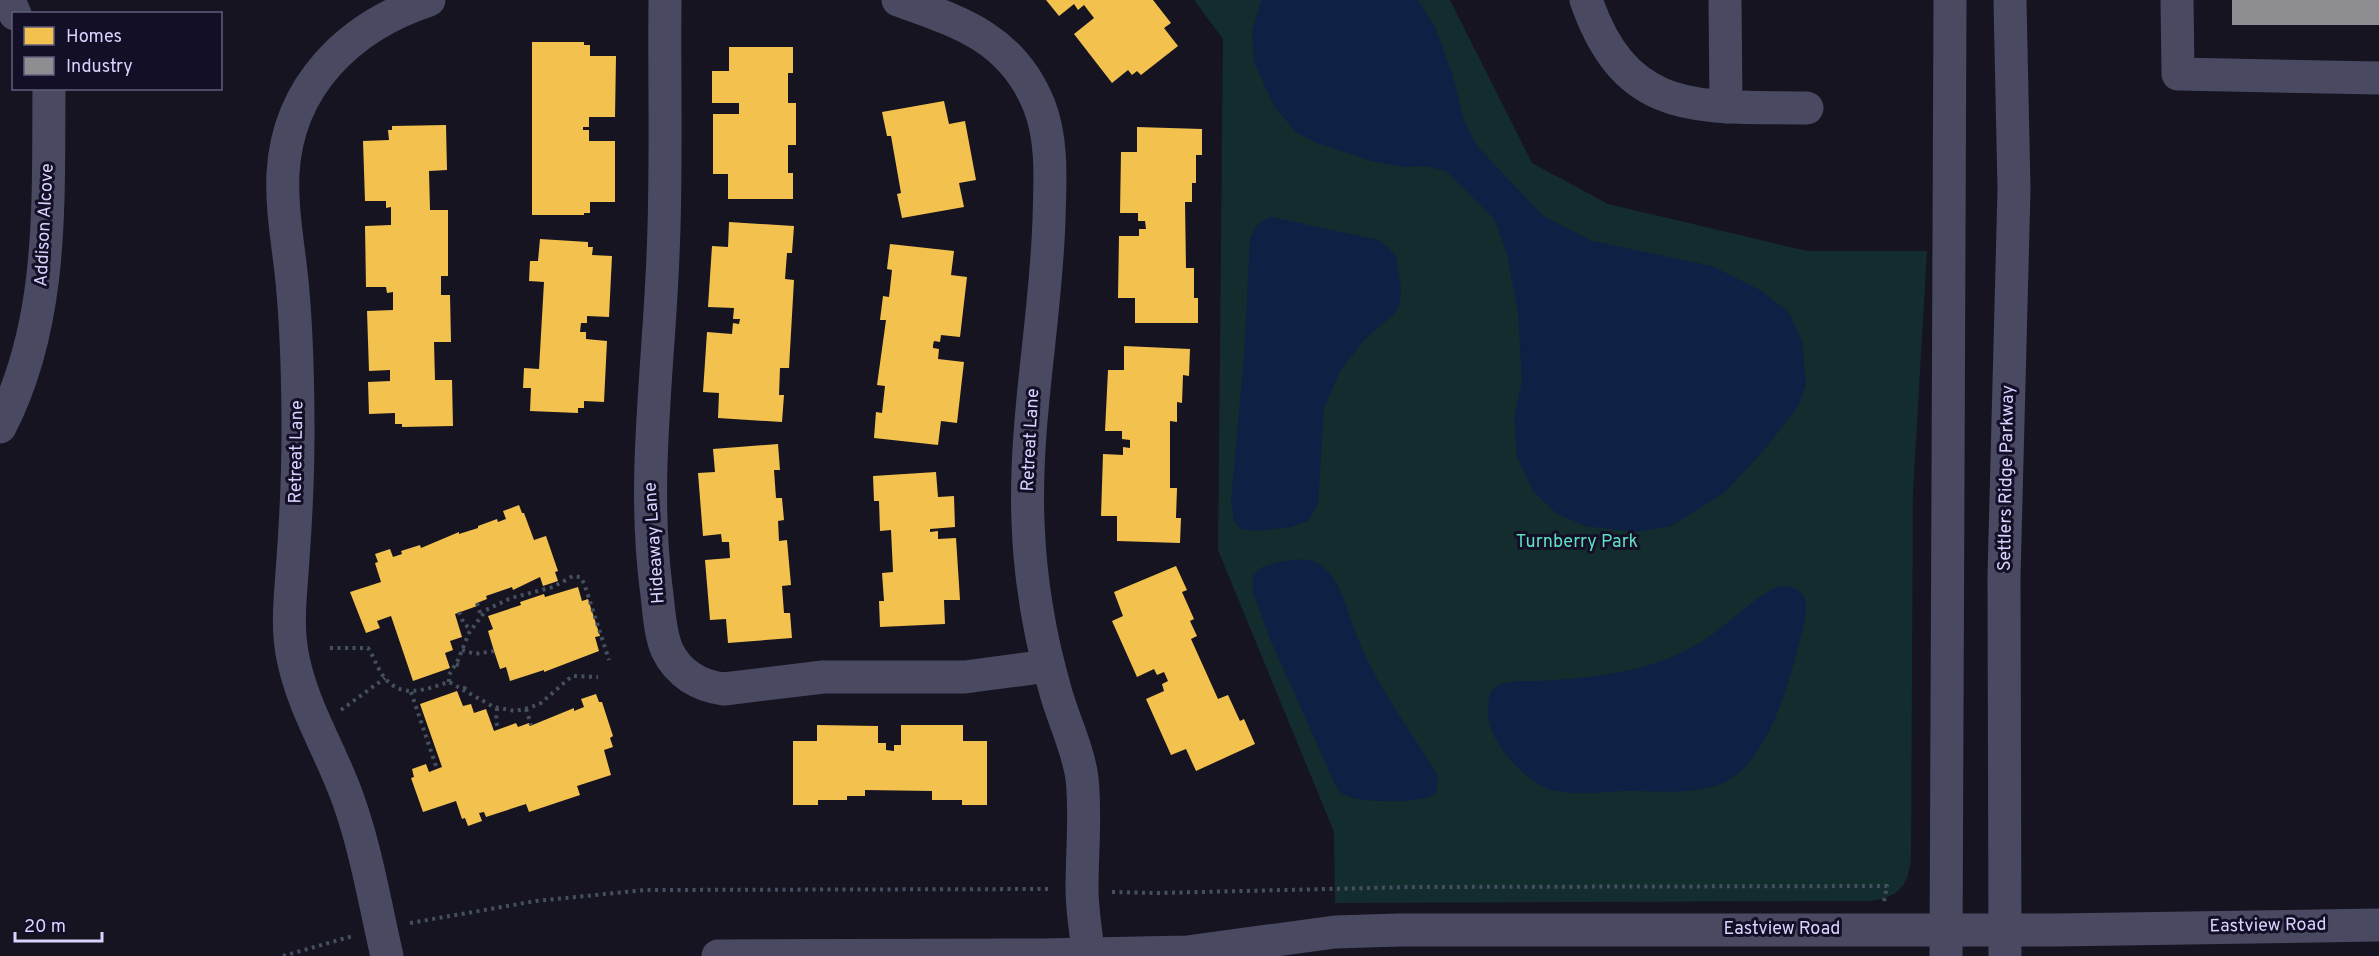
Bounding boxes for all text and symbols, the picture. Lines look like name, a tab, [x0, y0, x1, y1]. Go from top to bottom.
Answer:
legend	[12, 12, 222, 90]
text: Homes	[66, 26, 122, 49]
text: Industry	[66, 56, 133, 79]
street label: Addison Alcove	[30, 163, 60, 287]
street label: Settlers Ridge Parkway	[1994, 385, 2020, 571]
street label: Retreat Lane	[1017, 388, 1045, 492]
street label: Retreat Lane	[285, 400, 309, 504]
street label: Hideaway Lane	[639, 481, 671, 605]
park label: Turnberry Park	[1516, 531, 1638, 554]
scale bar	[15, 905, 102, 943]
street label: Eastview Road	[2209, 913, 2327, 939]
text: 20 m	[24, 916, 66, 939]
street label: Eastview Road	[1724, 918, 1840, 941]

